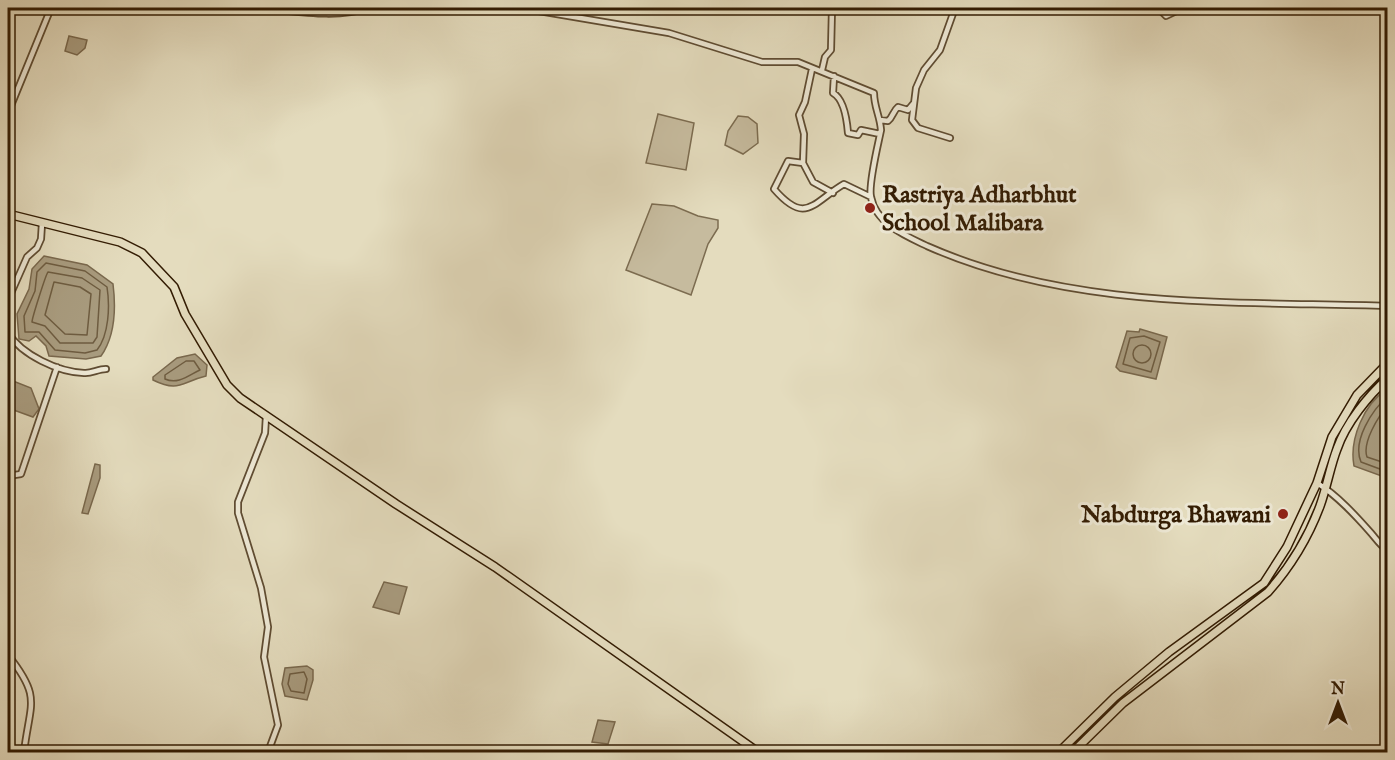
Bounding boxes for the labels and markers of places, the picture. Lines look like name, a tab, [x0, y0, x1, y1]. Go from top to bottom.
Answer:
place label: Rastriya Adharbhut School Malibara	[882, 180, 1077, 239]
marker: Rastriya Adharbhut School Malibara	[863, 201, 877, 215]
place label: Nabdurga Bhawani	[1080, 500, 1272, 531]
marker: Nabdurga Bhawani	[1276, 507, 1290, 521]

